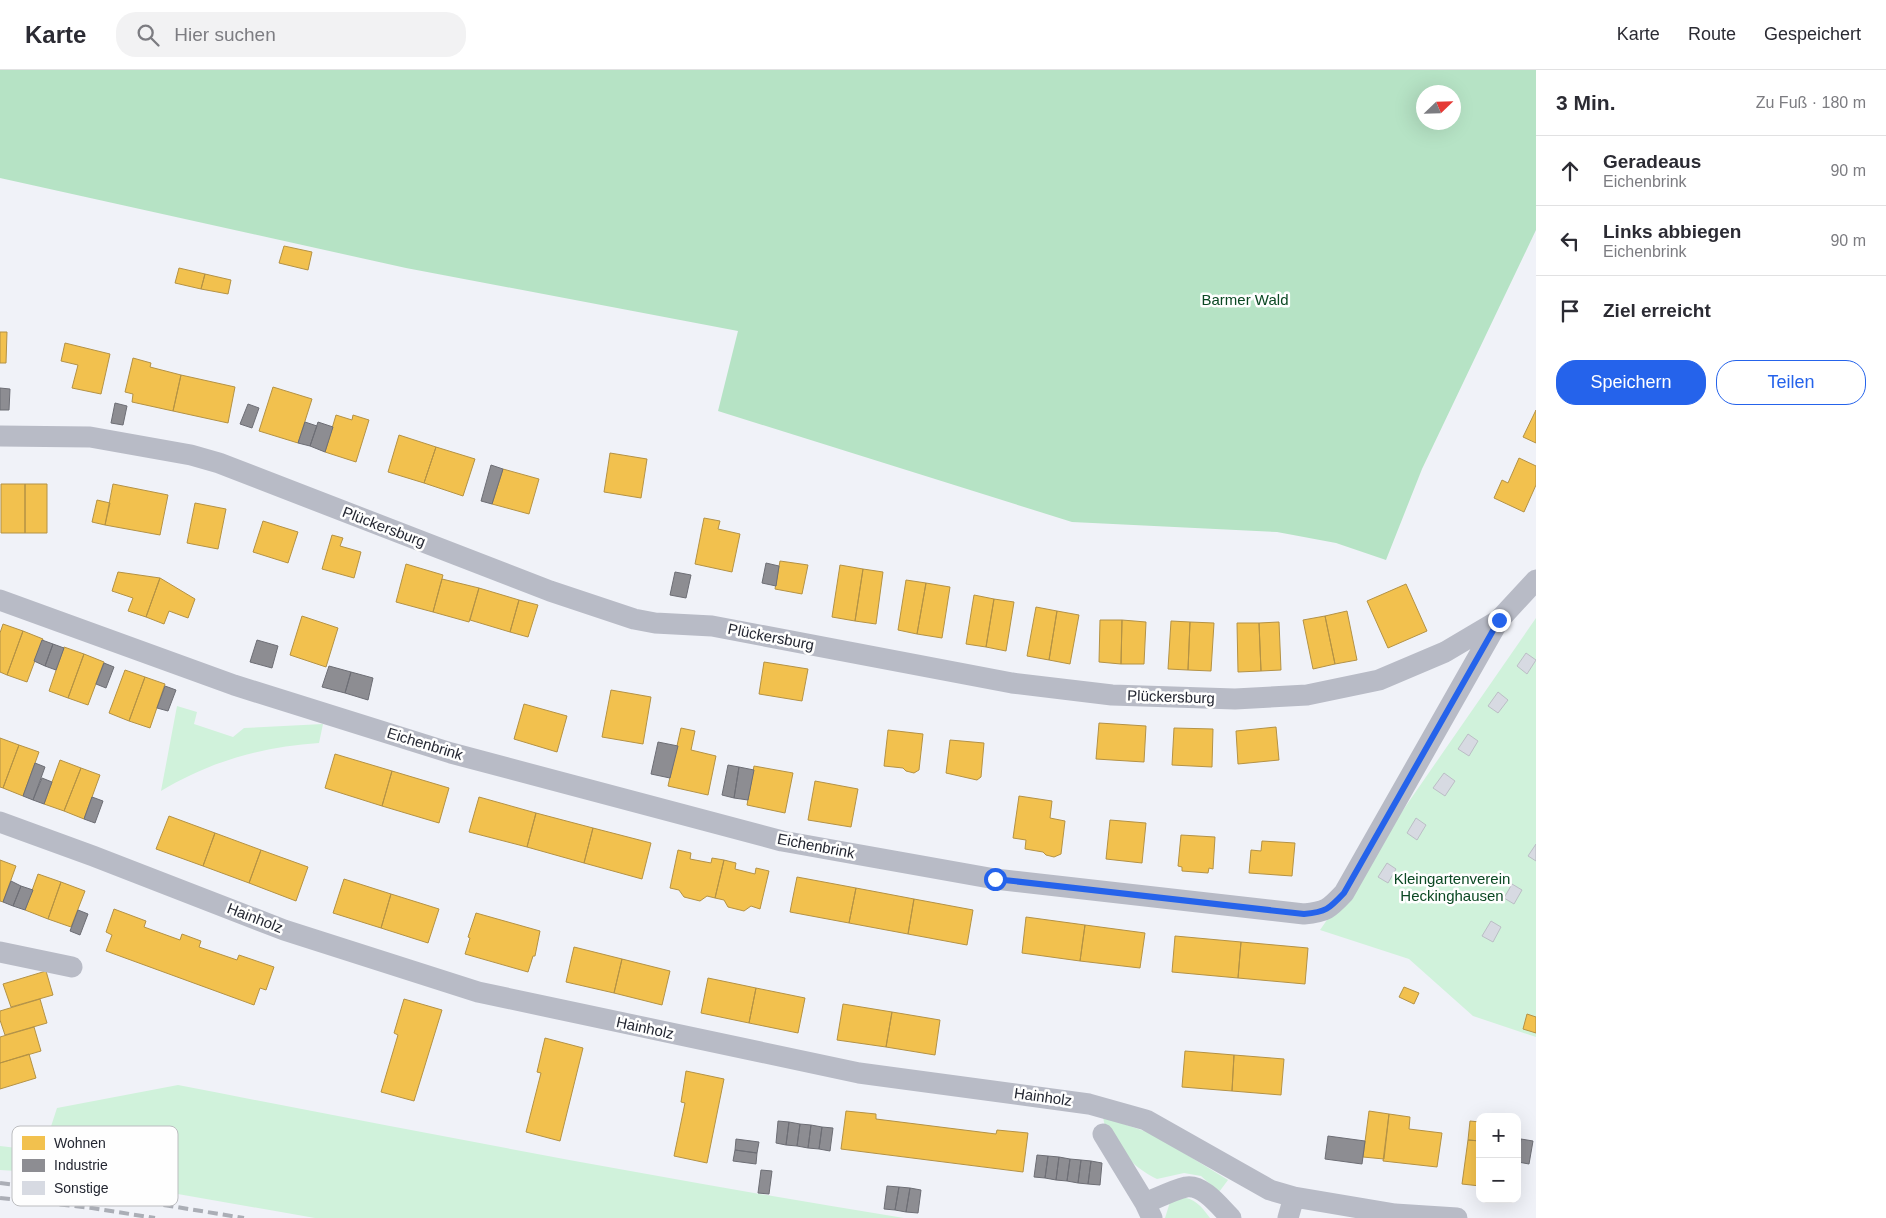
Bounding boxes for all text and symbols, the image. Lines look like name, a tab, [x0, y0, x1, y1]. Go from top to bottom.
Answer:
search box	[116, 12, 466, 57]
text: Karte	[25, 21, 86, 48]
icon: search	[134, 21, 162, 49]
text: Hier suchen	[174, 24, 276, 45]
text: Karte	[1617, 24, 1660, 44]
text: Route	[1688, 24, 1736, 44]
text: Gespeichert	[1764, 24, 1861, 44]
north arrow	[1416, 85, 1461, 130]
text: 3 Min.	[1556, 91, 1616, 114]
text: Zu Fuß · 180 m	[1756, 94, 1866, 111]
text: Geradeaus	[1603, 151, 1701, 172]
icon: ahead	[1556, 157, 1584, 185]
text: 90 m	[1830, 162, 1866, 179]
text: Eichenbrink	[1603, 173, 1687, 190]
text: Links abbiegen	[1603, 221, 1741, 242]
icon: left	[1556, 227, 1584, 255]
text: 90 m	[1830, 232, 1866, 249]
text: Eichenbrink	[1603, 243, 1687, 260]
park label: Barmer Wald	[1202, 291, 1288, 308]
icon: arrive	[1556, 297, 1584, 325]
text: Ziel erreicht	[1603, 300, 1711, 321]
button: Speichern	[1556, 360, 1706, 405]
button: Teilen	[1716, 360, 1866, 405]
street label: Plückersburg	[340, 503, 428, 550]
route end	[1488, 609, 1511, 632]
street label: Plückersburg	[727, 620, 816, 653]
street label: Plückersburg	[1127, 686, 1215, 707]
street label: Eichenbrink	[385, 724, 466, 763]
street label: Eichenbrink	[776, 830, 857, 861]
route start	[984, 868, 1007, 891]
park label: Kleingartenverein Heckinghausen	[1394, 870, 1510, 904]
street label: Hainholz	[225, 899, 285, 936]
street label: Hainholz	[615, 1013, 675, 1042]
street label: Hainholz	[1013, 1084, 1073, 1109]
map controls	[1476, 1113, 1521, 1203]
button: +	[1476, 1113, 1521, 1158]
legend	[12, 1126, 178, 1206]
text: Wohnen	[54, 1135, 106, 1151]
text: Industrie	[54, 1157, 108, 1173]
button: −	[1476, 1158, 1521, 1203]
text: Sonstige	[54, 1180, 109, 1196]

